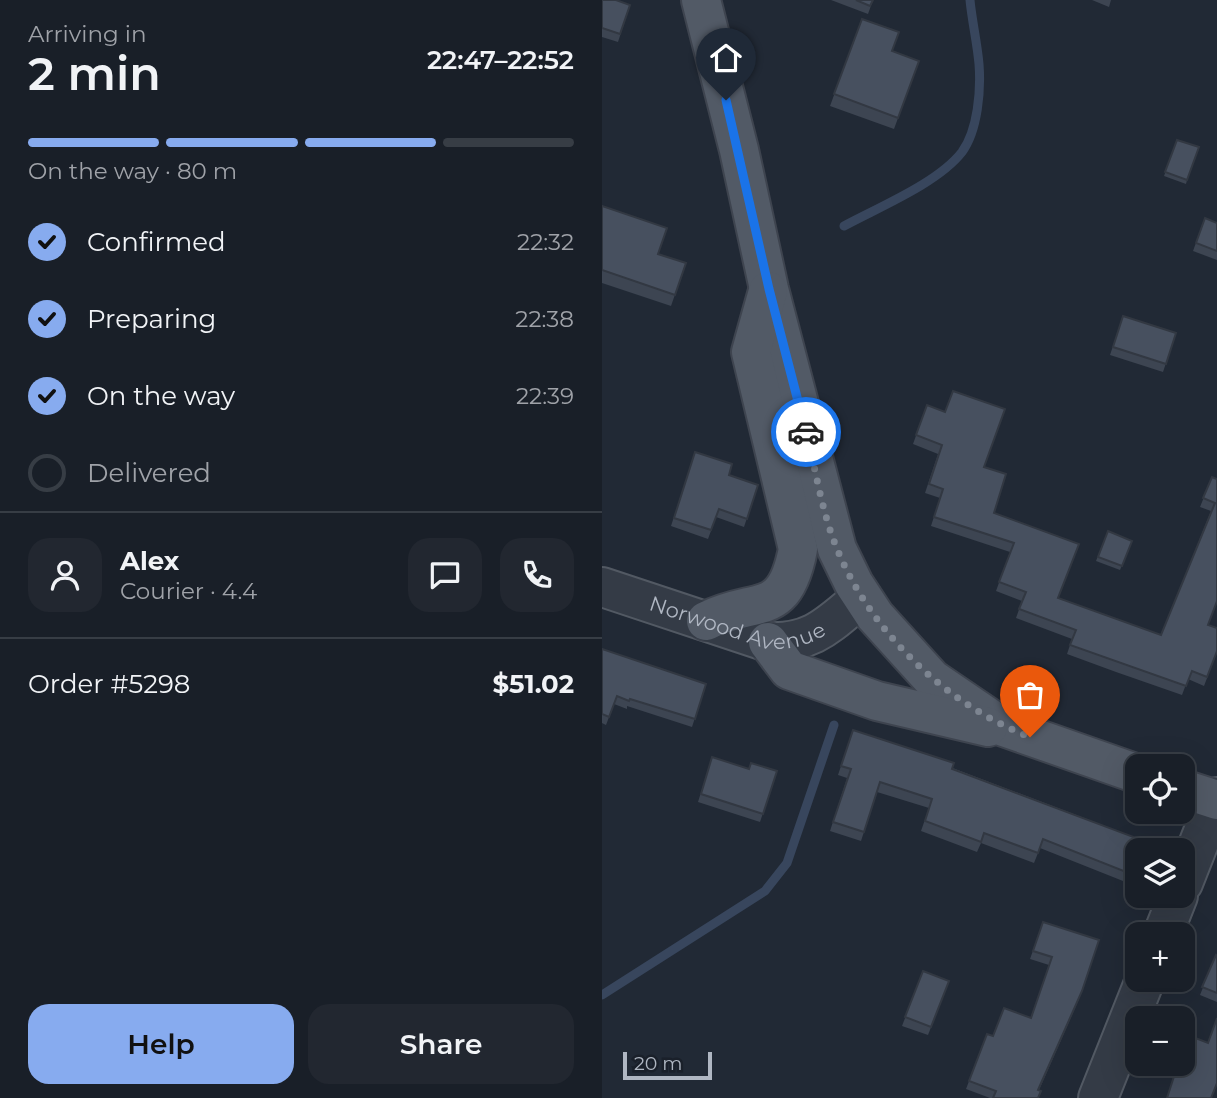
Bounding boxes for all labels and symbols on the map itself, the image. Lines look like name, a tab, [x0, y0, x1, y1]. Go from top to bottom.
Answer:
pin	[696, 28, 756, 100]
courier	[771, 397, 841, 467]
street label: Norwood Avenue	[646, 591, 830, 655]
pin	[1000, 665, 1060, 737]
scale bar	[623, 1049, 712, 1081]

